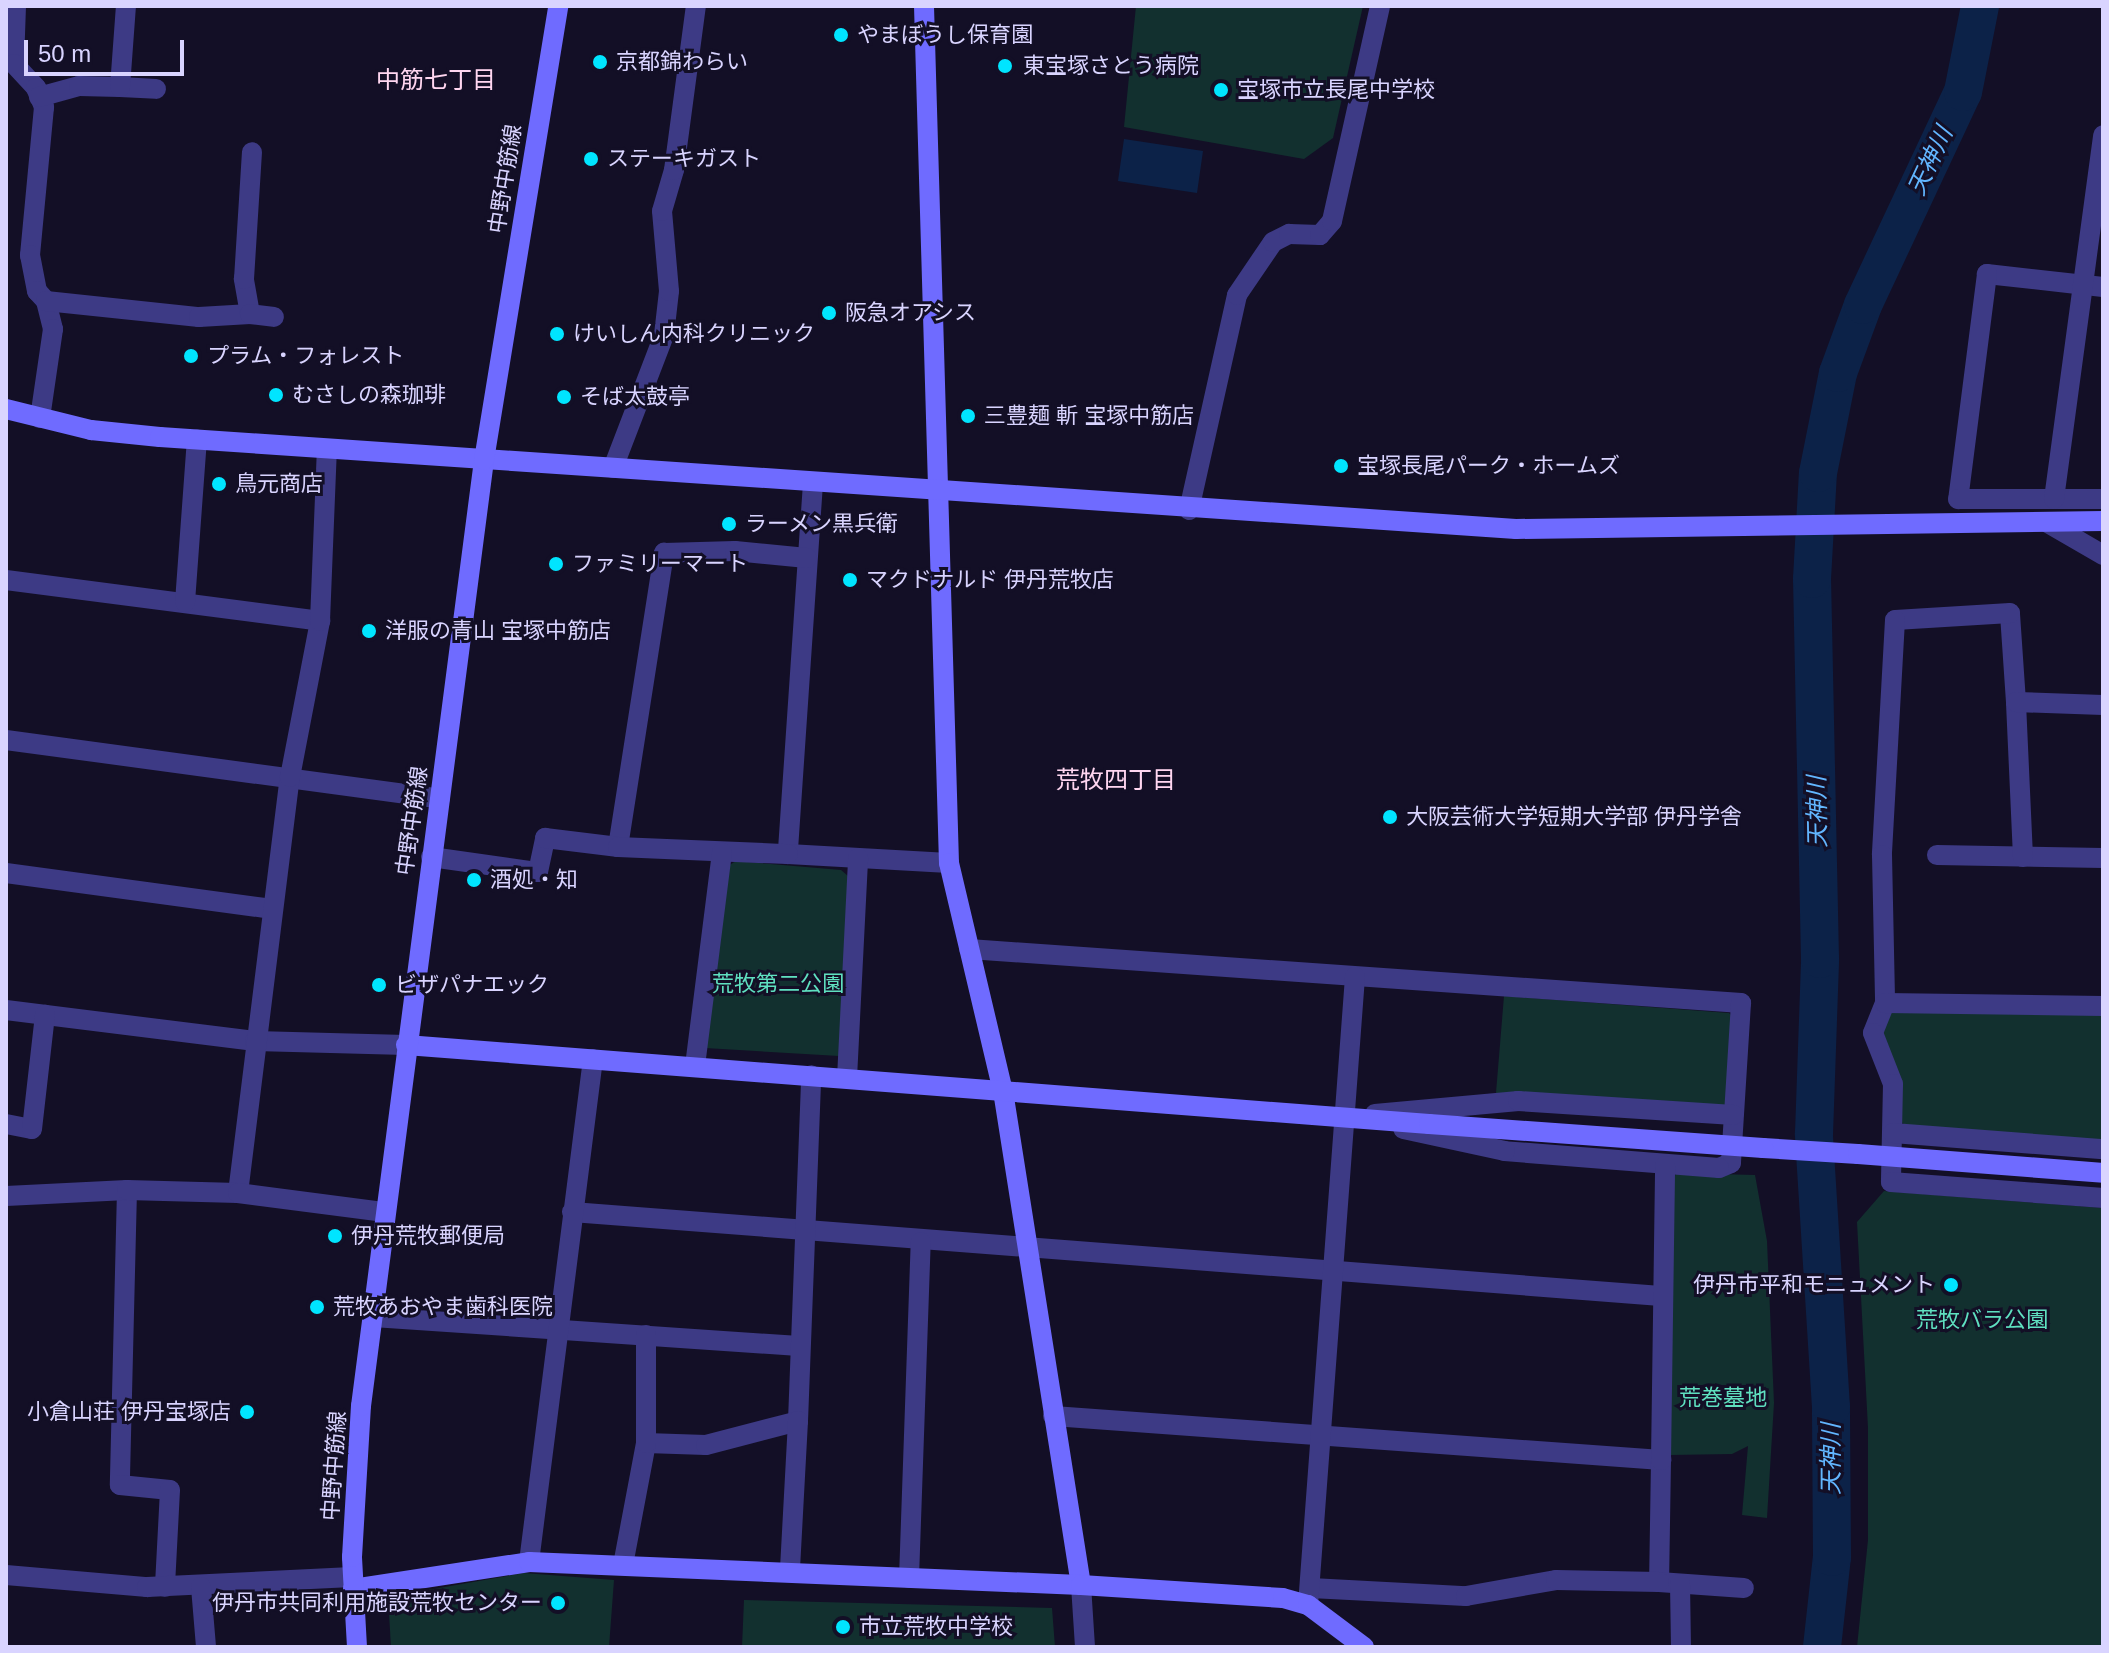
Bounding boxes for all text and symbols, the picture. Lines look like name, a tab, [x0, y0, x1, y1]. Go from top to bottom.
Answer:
place label: やまぼうし保育園	[857, 22, 1033, 48]
scale bar	[28, 24, 188, 74]
marker: やまぼうし保育園	[832, 26, 850, 44]
text: 50 m	[38, 40, 91, 67]
place label: 京都錦わらい	[616, 49, 748, 75]
marker: 京都錦わらい	[591, 53, 609, 71]
place label: 東宝塚さとう病院	[1023, 53, 1199, 79]
marker: 東宝塚さとう病院	[994, 55, 1016, 77]
district label: 中筋七丁目	[376, 66, 496, 94]
place label: 宝塚市立長尾中学校	[1237, 77, 1435, 103]
marker: 宝塚市立長尾中学校	[1212, 81, 1230, 99]
water label: 天神川	[1902, 122, 1958, 200]
street label: 中野中筋線	[483, 123, 527, 235]
place label: ステーキガスト	[607, 146, 761, 172]
marker: ステーキガスト	[582, 150, 600, 168]
place label: 阪急オアシス	[845, 300, 977, 326]
marker: 阪急オアシス	[820, 304, 838, 322]
place label: けいしん内科クリニック	[573, 321, 815, 347]
marker: けいしん内科クリニック	[548, 325, 566, 343]
place label: プラム・フォレスト	[207, 343, 405, 369]
marker: プラム・フォレスト	[182, 347, 200, 365]
place label: むさしの森珈琲	[292, 382, 446, 408]
place label: そば太鼓亭	[580, 384, 690, 410]
marker: むさしの森珈琲	[267, 386, 285, 404]
marker: そば太鼓亭	[555, 388, 573, 406]
place label: 三豊麺 斬 宝塚中筋店	[984, 403, 1194, 429]
marker: 三豊麺 斬 宝塚中筋店	[959, 407, 977, 425]
place label: 宝塚長尾パーク・ホームズ	[1357, 453, 1621, 479]
marker: 宝塚長尾パーク・ホームズ	[1332, 457, 1350, 475]
place label: 鳥元商店	[235, 471, 323, 497]
marker: 鳥元商店	[210, 475, 228, 493]
place label: ラーメン黒兵衛	[745, 511, 899, 537]
marker: ラーメン黒兵衛	[720, 515, 738, 533]
place label: ファミリーマート	[572, 551, 748, 577]
marker: ファミリーマート	[547, 555, 565, 573]
place label: マクドナルド 伊丹荒牧店	[866, 567, 1114, 593]
marker: マクドナルド 伊丹荒牧店	[841, 571, 859, 589]
place label: 洋服の青山 宝塚中筋店	[385, 618, 611, 644]
marker: 洋服の青山 宝塚中筋店	[360, 622, 378, 640]
street label: 中野中筋線	[391, 765, 433, 877]
district label: 荒牧四丁目	[1056, 766, 1176, 794]
water label: 天神川	[1802, 776, 1832, 848]
place label: 大阪芸術大学短期大学部 伊丹学舎	[1406, 804, 1742, 830]
marker: 大阪芸術大学短期大学部 伊丹学舎	[1381, 808, 1399, 826]
place label: 酒処・知	[490, 867, 578, 893]
marker: 酒処・知	[465, 871, 483, 889]
park label: 荒牧第二公園	[712, 971, 844, 997]
place label: ビザパナエック	[395, 972, 549, 998]
marker: ビザパナエック	[370, 976, 388, 994]
place label: 伊丹荒牧郵便局	[351, 1223, 505, 1249]
marker: 伊丹荒牧郵便局	[326, 1227, 344, 1245]
place label: 伊丹市平和モニュメント	[1693, 1272, 1935, 1298]
marker: 伊丹市平和モニュメント	[1942, 1276, 1960, 1294]
place label: 荒牧あおやま歯科医院	[333, 1294, 553, 1320]
marker: 荒牧あおやま歯科医院	[308, 1298, 326, 1316]
park label: 荒牧バラ公園	[1916, 1307, 2048, 1333]
park label: 荒巻墓地	[1679, 1385, 1767, 1411]
place label: 小倉山荘 伊丹宝塚店	[27, 1399, 231, 1425]
marker: 小倉山荘 伊丹宝塚店	[238, 1403, 256, 1421]
street label: 中野中筋線	[317, 1410, 351, 1522]
water label: 天神川	[1817, 1423, 1845, 1495]
place label: 伊丹市共同利用施設荒牧センター	[212, 1590, 542, 1616]
marker: 伊丹市共同利用施設荒牧センター	[549, 1594, 567, 1612]
place label: 市立荒牧中学校	[859, 1614, 1013, 1640]
marker: 市立荒牧中学校	[834, 1618, 852, 1636]

